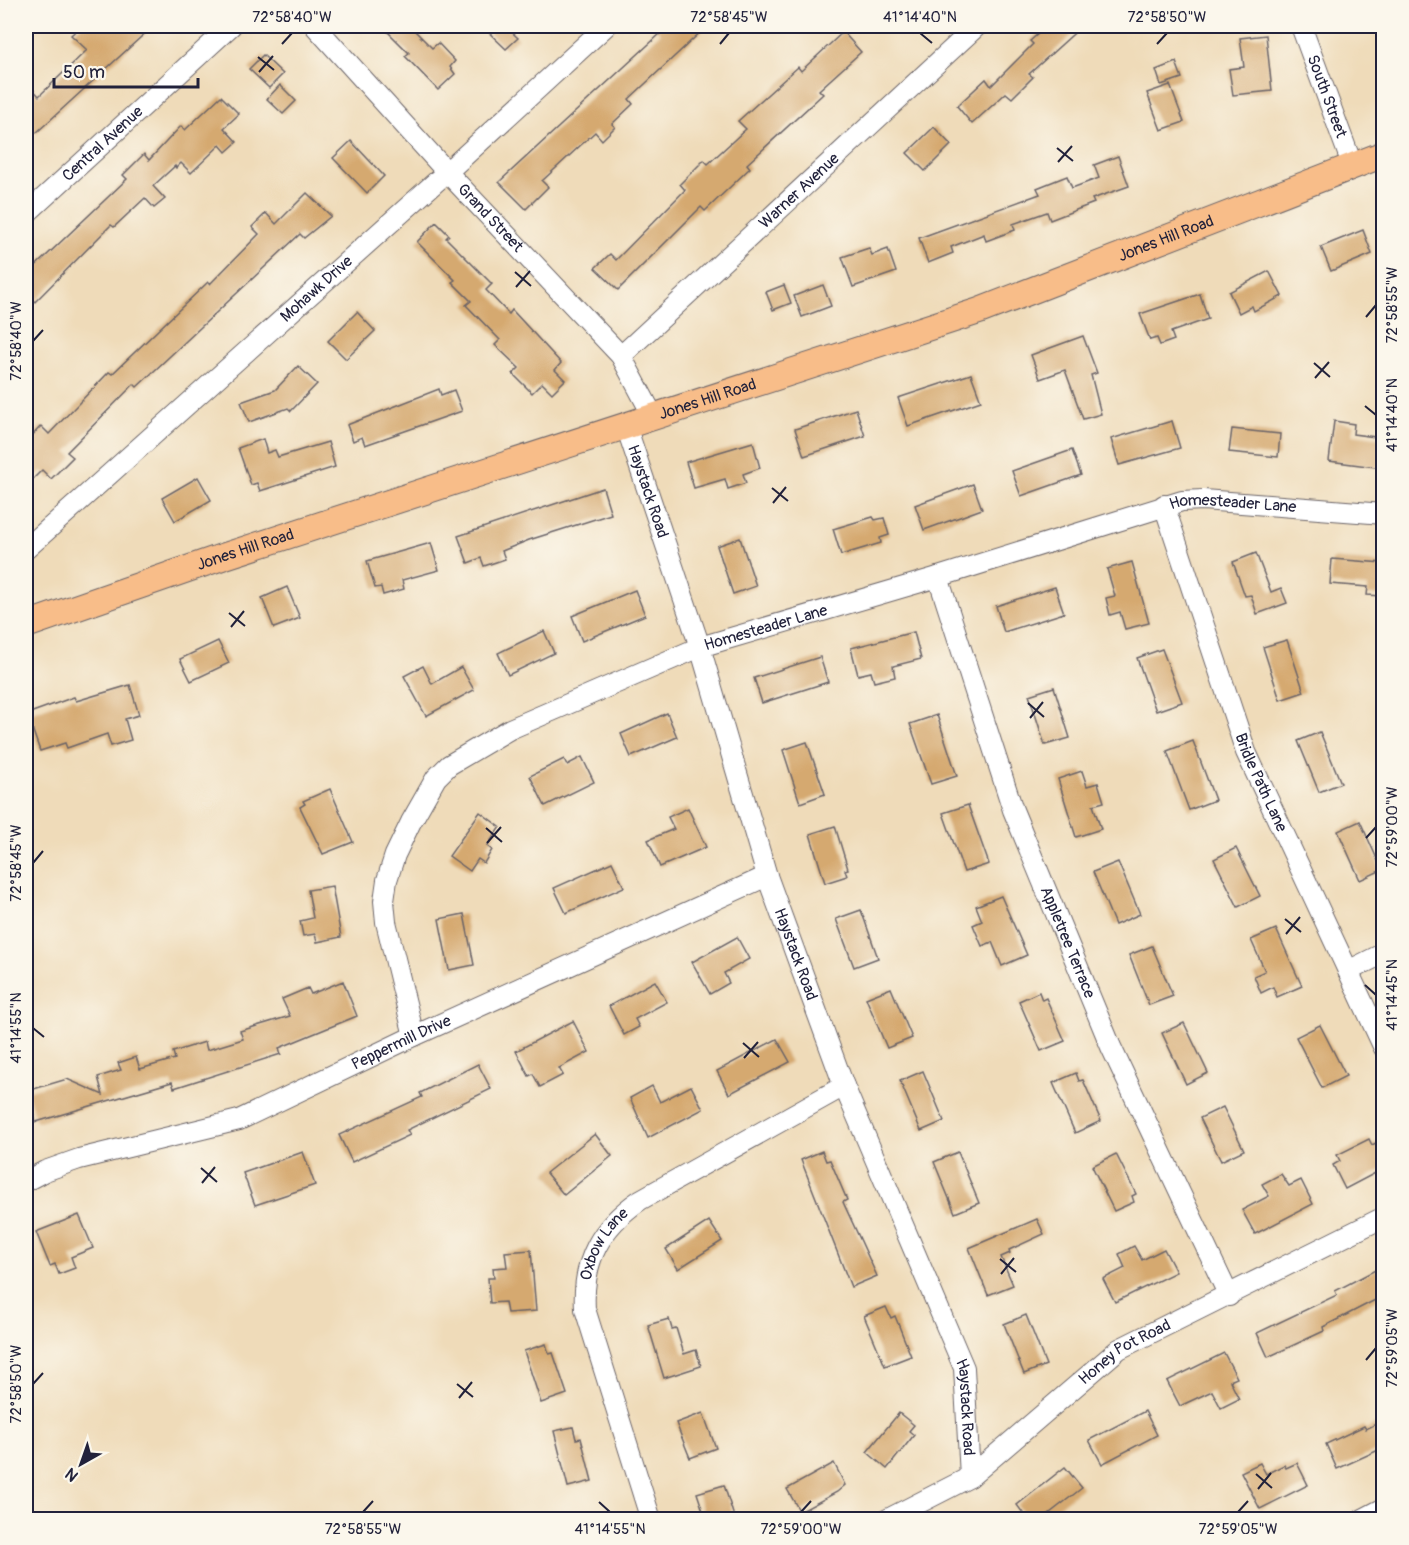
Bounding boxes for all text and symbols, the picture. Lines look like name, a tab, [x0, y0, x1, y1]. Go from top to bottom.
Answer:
text: 72°58'40"W	[252, 8, 332, 27]
text: 72°58'45"W	[690, 8, 768, 27]
text: 41°14'40"N	[883, 8, 957, 27]
text: 72°58'50"W	[1128, 8, 1207, 27]
scale bar	[54, 51, 198, 89]
street label: South Street	[1303, 52, 1352, 141]
text: 50 m	[63, 61, 105, 84]
street label: Central Avenue	[58, 102, 147, 186]
street label: Warner Avenue	[755, 149, 844, 233]
street label: Grand Street	[453, 179, 528, 257]
street label: Jones Hill Road	[1115, 211, 1217, 266]
street label: Mohawk Drive	[276, 251, 357, 326]
text: 72°58'55"W	[1383, 266, 1402, 343]
text: 72°58'40"W	[7, 301, 26, 381]
street label: Jones Hill Road	[656, 374, 759, 424]
text: 41°14'40"N	[1383, 378, 1402, 452]
street label: Haystack Road	[623, 442, 673, 541]
street label: Homesteader Lane	[1167, 490, 1297, 517]
street label: Jones Hill Road	[194, 524, 296, 575]
street label: Homesteader Lane	[702, 600, 830, 655]
street label: Bridle Path Lane	[1230, 730, 1292, 835]
text: 72°59'00"W	[1383, 786, 1402, 868]
text: 72°58'45"W	[7, 824, 26, 902]
street label: Appletree Terrace	[1036, 884, 1100, 1001]
street label: Haystack Road	[770, 905, 822, 1003]
text: 41°14'45"N	[1383, 959, 1402, 1031]
text: 41°14'55"N	[7, 992, 26, 1064]
street label: Peppermill Drive	[348, 1011, 454, 1075]
street label: Oxbow Lane	[576, 1203, 633, 1282]
text: 72°59'05"W	[1383, 1308, 1402, 1388]
street label: Honey Pot Road	[1075, 1315, 1174, 1389]
text: 72°58'50"W	[7, 1344, 26, 1423]
street label: Haystack Road	[951, 1356, 979, 1456]
north arrow	[51, 1434, 111, 1494]
text: N	[61, 1463, 83, 1486]
text: 72°58'55"W	[325, 1520, 402, 1539]
text: 41°14'55"N	[574, 1520, 646, 1539]
text: 72°59'00"W	[760, 1520, 842, 1539]
text: 72°59'05"W	[1199, 1520, 1278, 1539]

